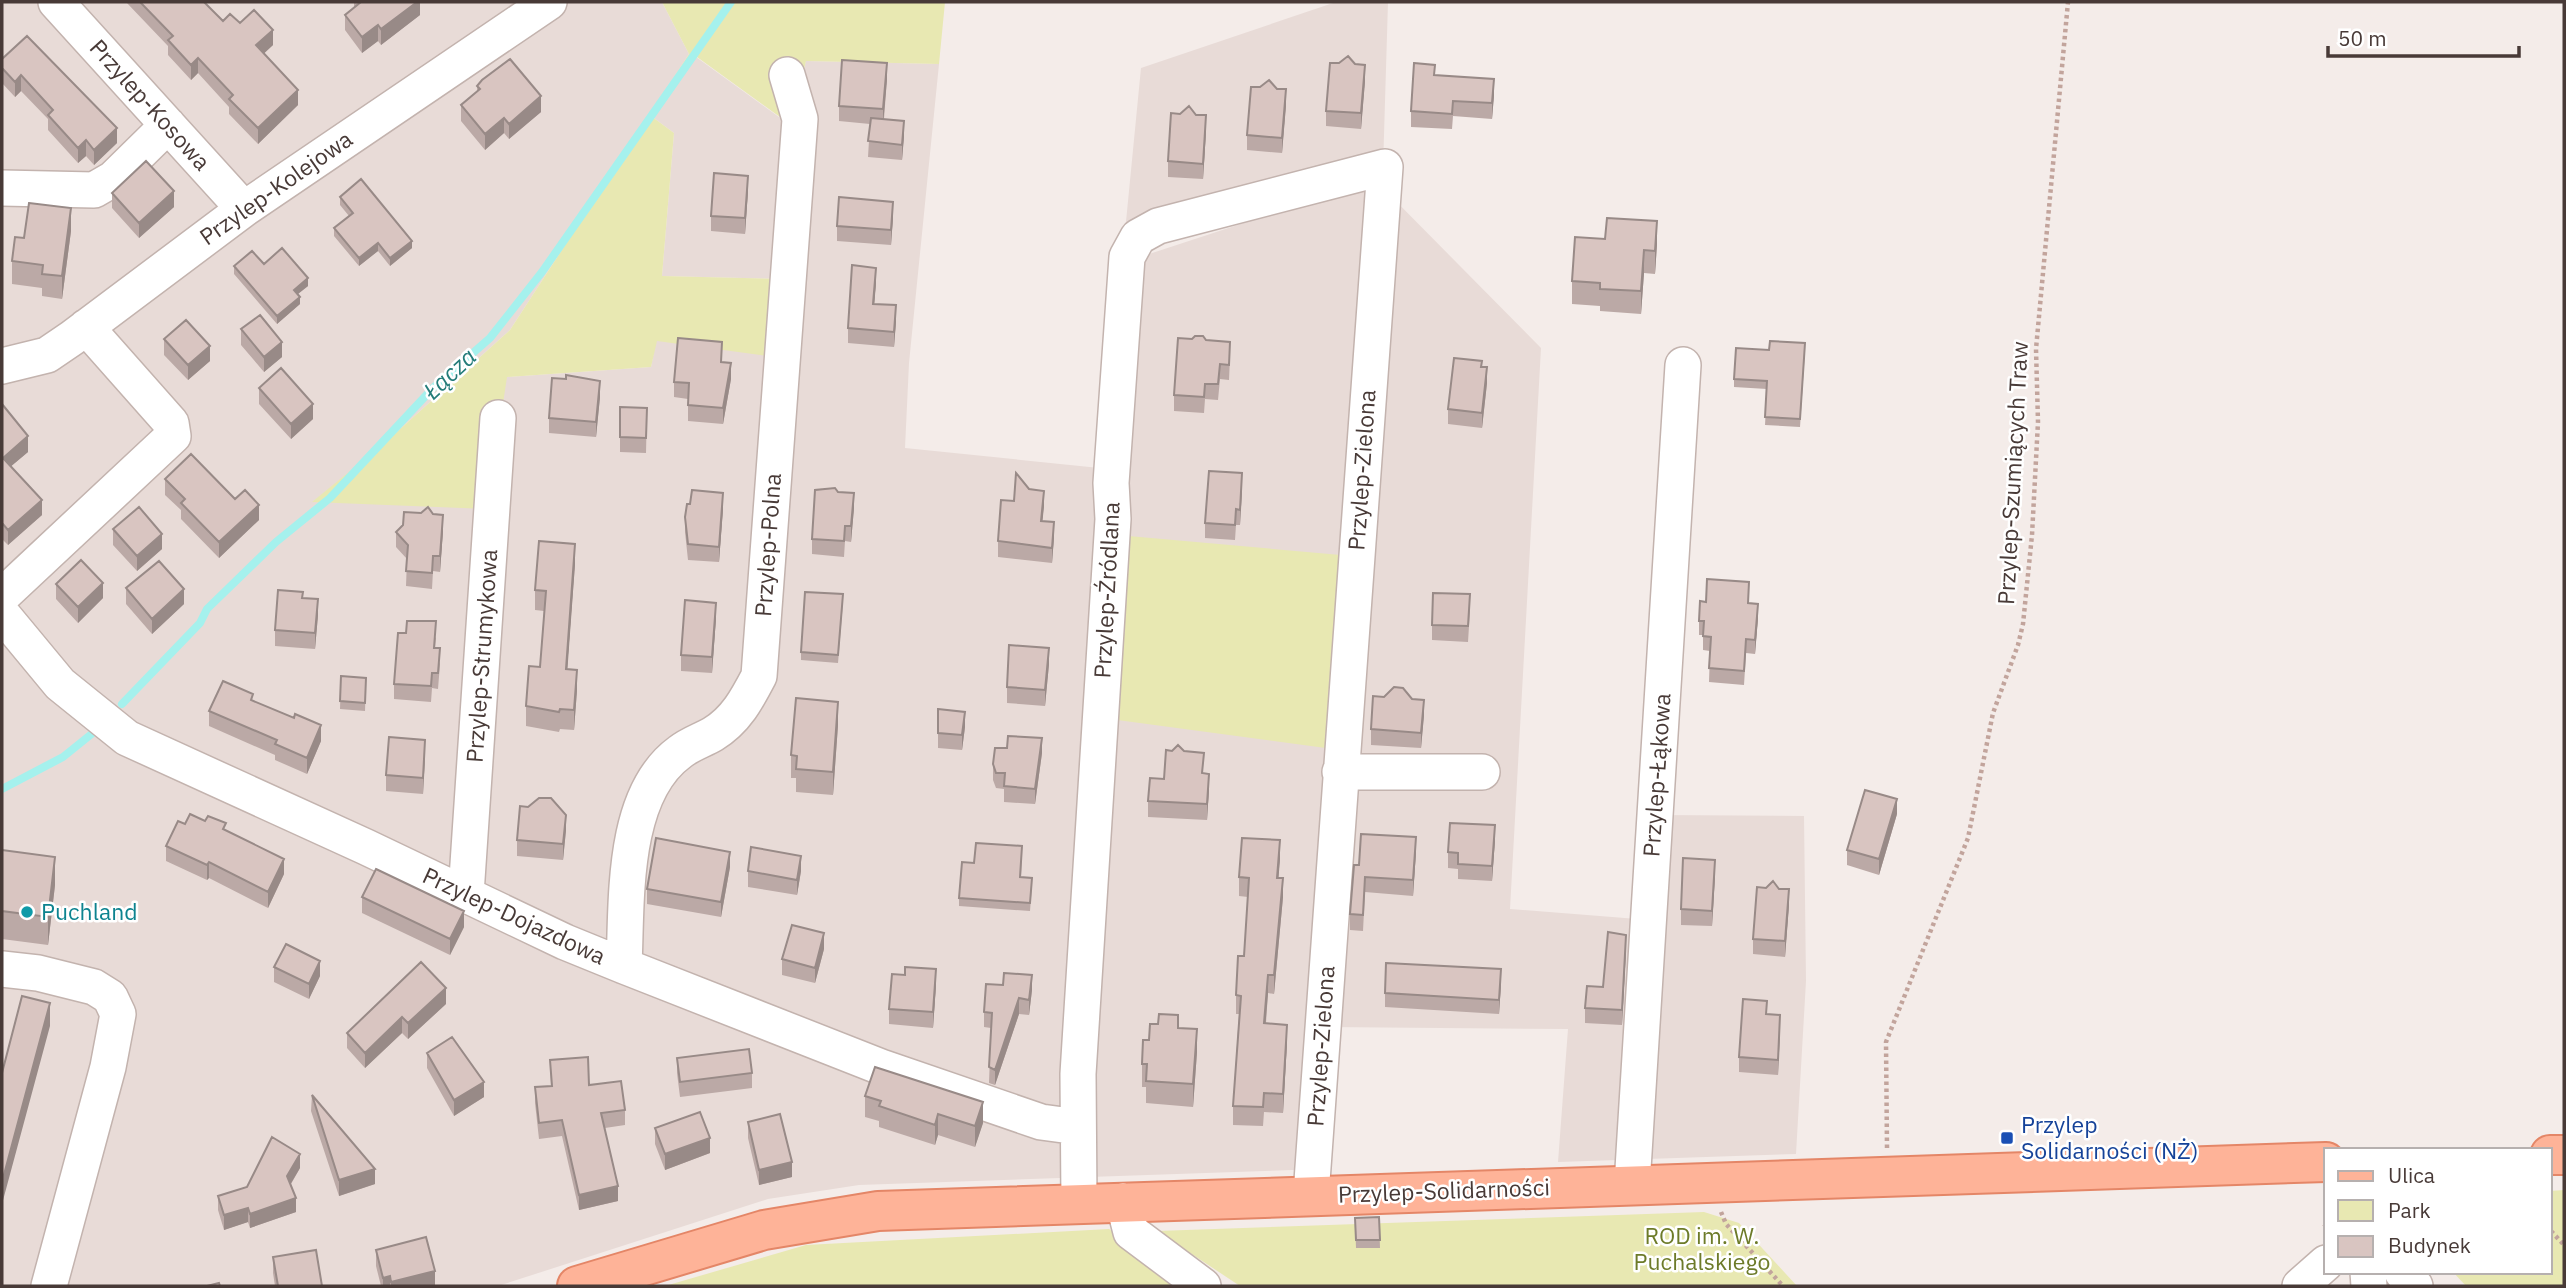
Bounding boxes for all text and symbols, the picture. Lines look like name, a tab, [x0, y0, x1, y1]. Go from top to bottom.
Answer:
scale bar	[2328, 14, 2519, 58]
text: 50 m	[2338, 24, 2387, 52]
street label: Przylep-Kosowa	[84, 32, 218, 176]
street label: Przylep-Kolejowa	[193, 123, 358, 251]
street label: Przylep-Szumiących Traw	[1990, 340, 2034, 606]
water label: Łącza	[415, 341, 483, 407]
street label: Przylep-Zielona	[1340, 388, 1382, 551]
street label: Przylep-Polna	[747, 472, 787, 618]
street label: Przylep-Źródlana	[1086, 501, 1126, 679]
street label: Przylep-Strumykowa	[459, 548, 503, 764]
street label: Przylep-Łąkowa	[1635, 692, 1677, 858]
street label: Przylep-Dojazdowa	[418, 860, 611, 971]
place label: Puchland	[41, 896, 138, 926]
marker: Puchland	[19, 904, 35, 920]
street label: Przylep-Zielona	[1299, 964, 1341, 1127]
place label: Przylep Solidarności (NŻ)	[2021, 1109, 2198, 1165]
marker: Przylep Solidarności (NŻ)	[1999, 1130, 2015, 1146]
legend	[2324, 1148, 2552, 1274]
text: Ulica	[2388, 1161, 2435, 1189]
street label: Przylep-Solidarności	[1337, 1171, 1551, 1209]
text: Park	[2388, 1196, 2431, 1224]
park label: ROD im. W. Puchalskiego	[1634, 1220, 1770, 1276]
text: Budynek	[2388, 1231, 2471, 1259]

